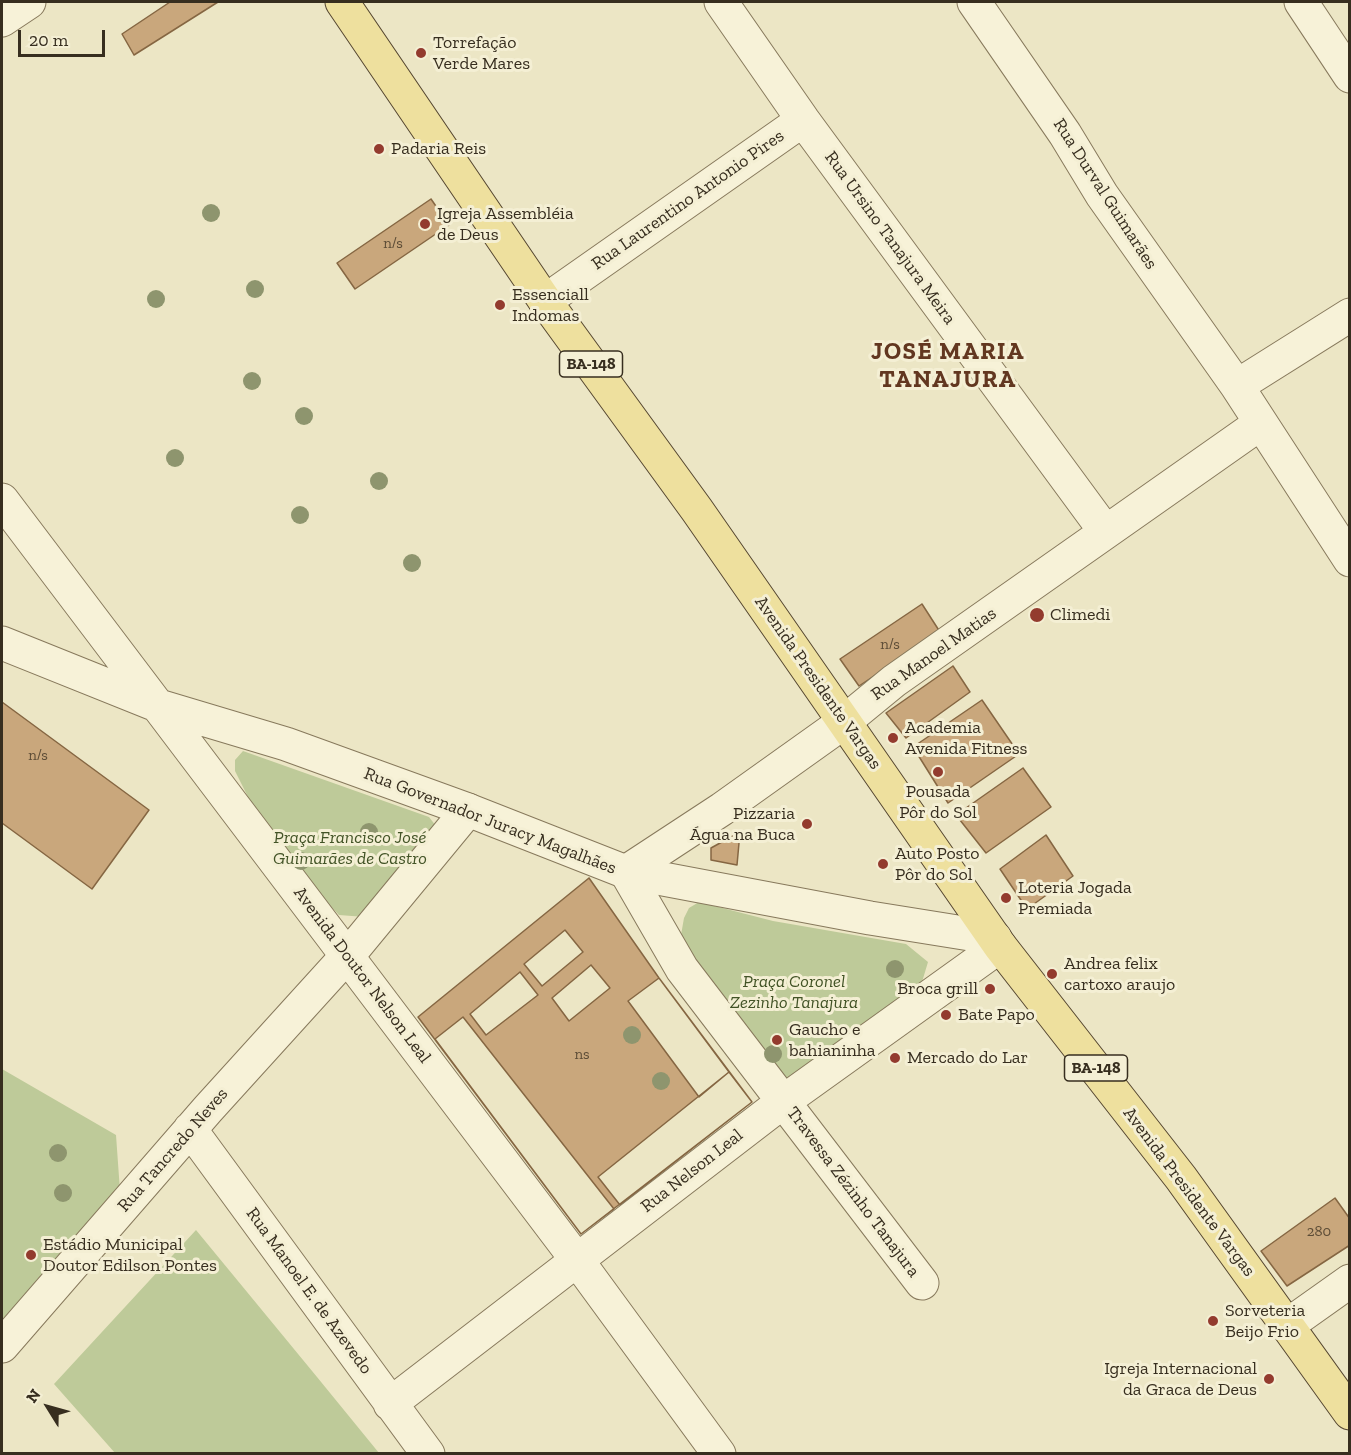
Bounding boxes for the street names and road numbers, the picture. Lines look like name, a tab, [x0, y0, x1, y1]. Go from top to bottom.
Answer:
street label: Rua Durval Guimarães	[1048, 115, 1162, 273]
street label: Rua Laurentino Antonio Pires	[588, 125, 788, 275]
street label: Rua Ursino Tanajura Meira	[820, 147, 960, 329]
road number: BA-148	[560, 351, 622, 377]
street label: Avenida Presidente Vargas	[750, 592, 886, 774]
street label: Rua Manoel Matias	[867, 603, 1001, 705]
street label: Rua Governador Juracy Magalhães	[361, 763, 619, 879]
street label: Avenida Doutor Nelson Leal	[289, 883, 435, 1067]
road number: BA-148	[1064, 1055, 1128, 1081]
street label: Rua Tancredo Neves	[113, 1084, 233, 1216]
street label: Travessa Zézinho Tanajura	[782, 1103, 924, 1281]
street label: Avenida Presidente Vargas	[1118, 1103, 1260, 1281]
street label: Rua Nelson Leal	[637, 1125, 747, 1217]
street label: Rua Manoel E. de Azevedo	[241, 1203, 377, 1379]

